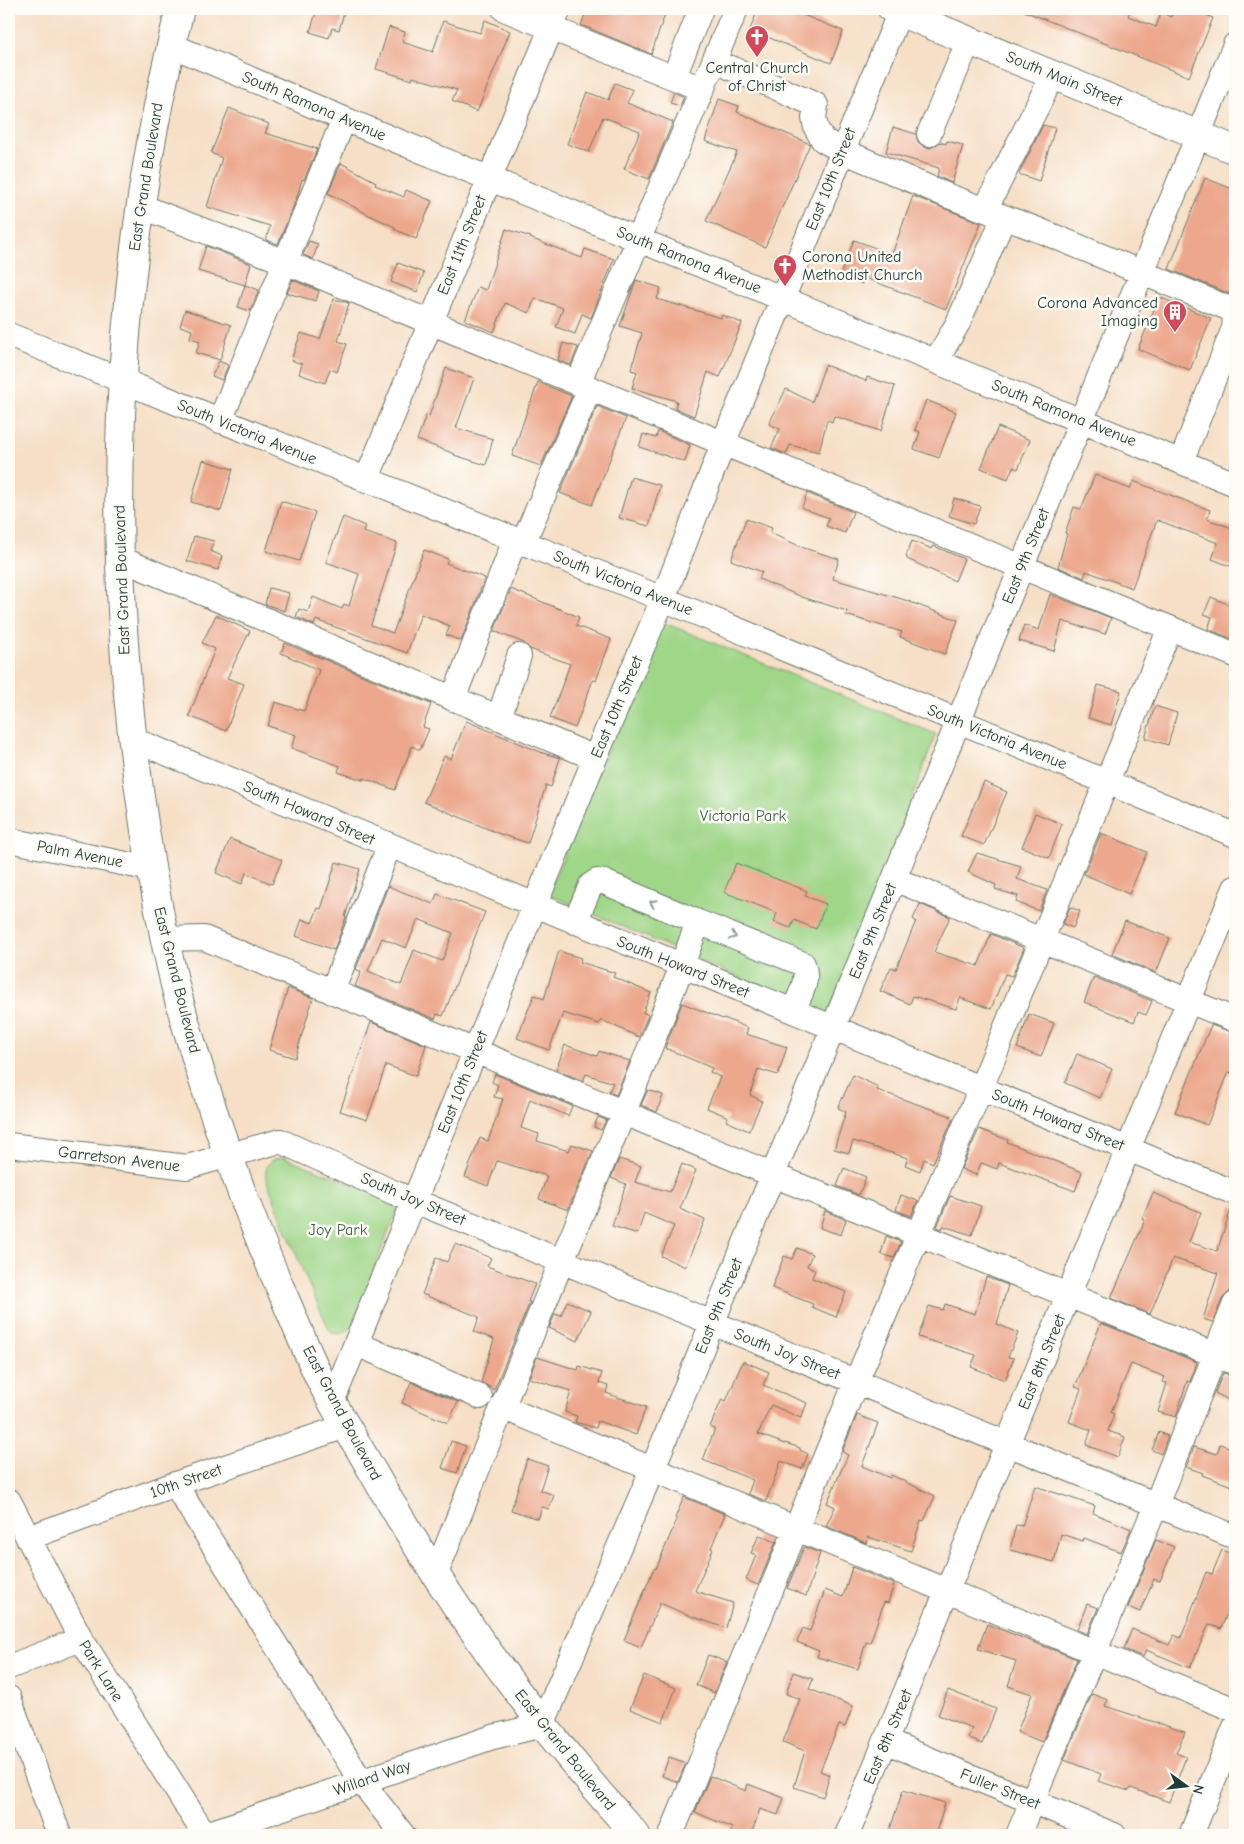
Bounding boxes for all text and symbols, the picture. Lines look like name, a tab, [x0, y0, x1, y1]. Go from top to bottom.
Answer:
church icon: Central Church of Christ	[744, 24, 770, 58]
street label: South Main Street	[1003, 48, 1125, 111]
place label: Central Church of Christ	[705, 59, 809, 95]
street label: South Ramona Avenue	[239, 68, 389, 144]
street label: East Grand Boulevard	[125, 102, 167, 252]
street label: East 10th Street	[802, 125, 860, 233]
street label: East 11th Street	[434, 192, 490, 297]
street label: South Ramona Avenue	[614, 223, 764, 297]
place label: Corona United Methodist Church	[802, 248, 922, 284]
church icon: Corona United Methodist Church	[772, 253, 798, 287]
place label: Corona Advanced Imaging	[1037, 294, 1158, 330]
building icon: Corona Advanced Imaging	[1162, 299, 1188, 333]
street label: South Ramona Avenue	[989, 376, 1139, 450]
street label: South Victoria Avenue	[175, 396, 319, 468]
street label: East Grand Boulevard	[110, 505, 134, 655]
street label: East 9th Street	[999, 505, 1054, 606]
street label: South Victoria Avenue	[551, 547, 695, 619]
street label: East 10th Street	[587, 653, 647, 761]
street label: South Victoria Avenue	[925, 701, 1069, 773]
street label: South Howard Street	[241, 777, 378, 849]
park label: Victoria Park	[700, 807, 787, 825]
street label: Palm Avenue	[35, 837, 125, 871]
street label: East 9th Street	[846, 880, 901, 981]
one-way arrow	[649, 899, 658, 910]
street label: East Grand Boulevard	[150, 905, 204, 1055]
one-way arrow	[728, 930, 736, 940]
street label: South Howard Street	[614, 932, 752, 1002]
street label: East 10th Street	[434, 1028, 492, 1136]
street label: South Howard Street	[989, 1085, 1127, 1155]
street label: Garretson Avenue	[57, 1143, 181, 1175]
street label: South Joy Street	[358, 1169, 469, 1229]
park label: Joy Park	[309, 1221, 368, 1239]
street label: East 9th Street	[692, 1255, 747, 1356]
street label: East 8th Street	[1015, 1311, 1069, 1412]
street label: South Joy Street	[732, 1325, 843, 1384]
street label: East Grand Boulevard	[299, 1343, 385, 1483]
street label: 10th Street	[148, 1460, 225, 1502]
street label: Park Lane	[75, 1637, 127, 1705]
street label: East Grand Boulevard	[511, 1686, 619, 1814]
street label: East 8th Street	[860, 1686, 916, 1787]
street label: Willard Way	[331, 1756, 414, 1800]
north arrow	[1162, 1762, 1212, 1812]
street label: Fuller Street	[958, 1765, 1043, 1813]
text: N	[1189, 1783, 1207, 1796]

